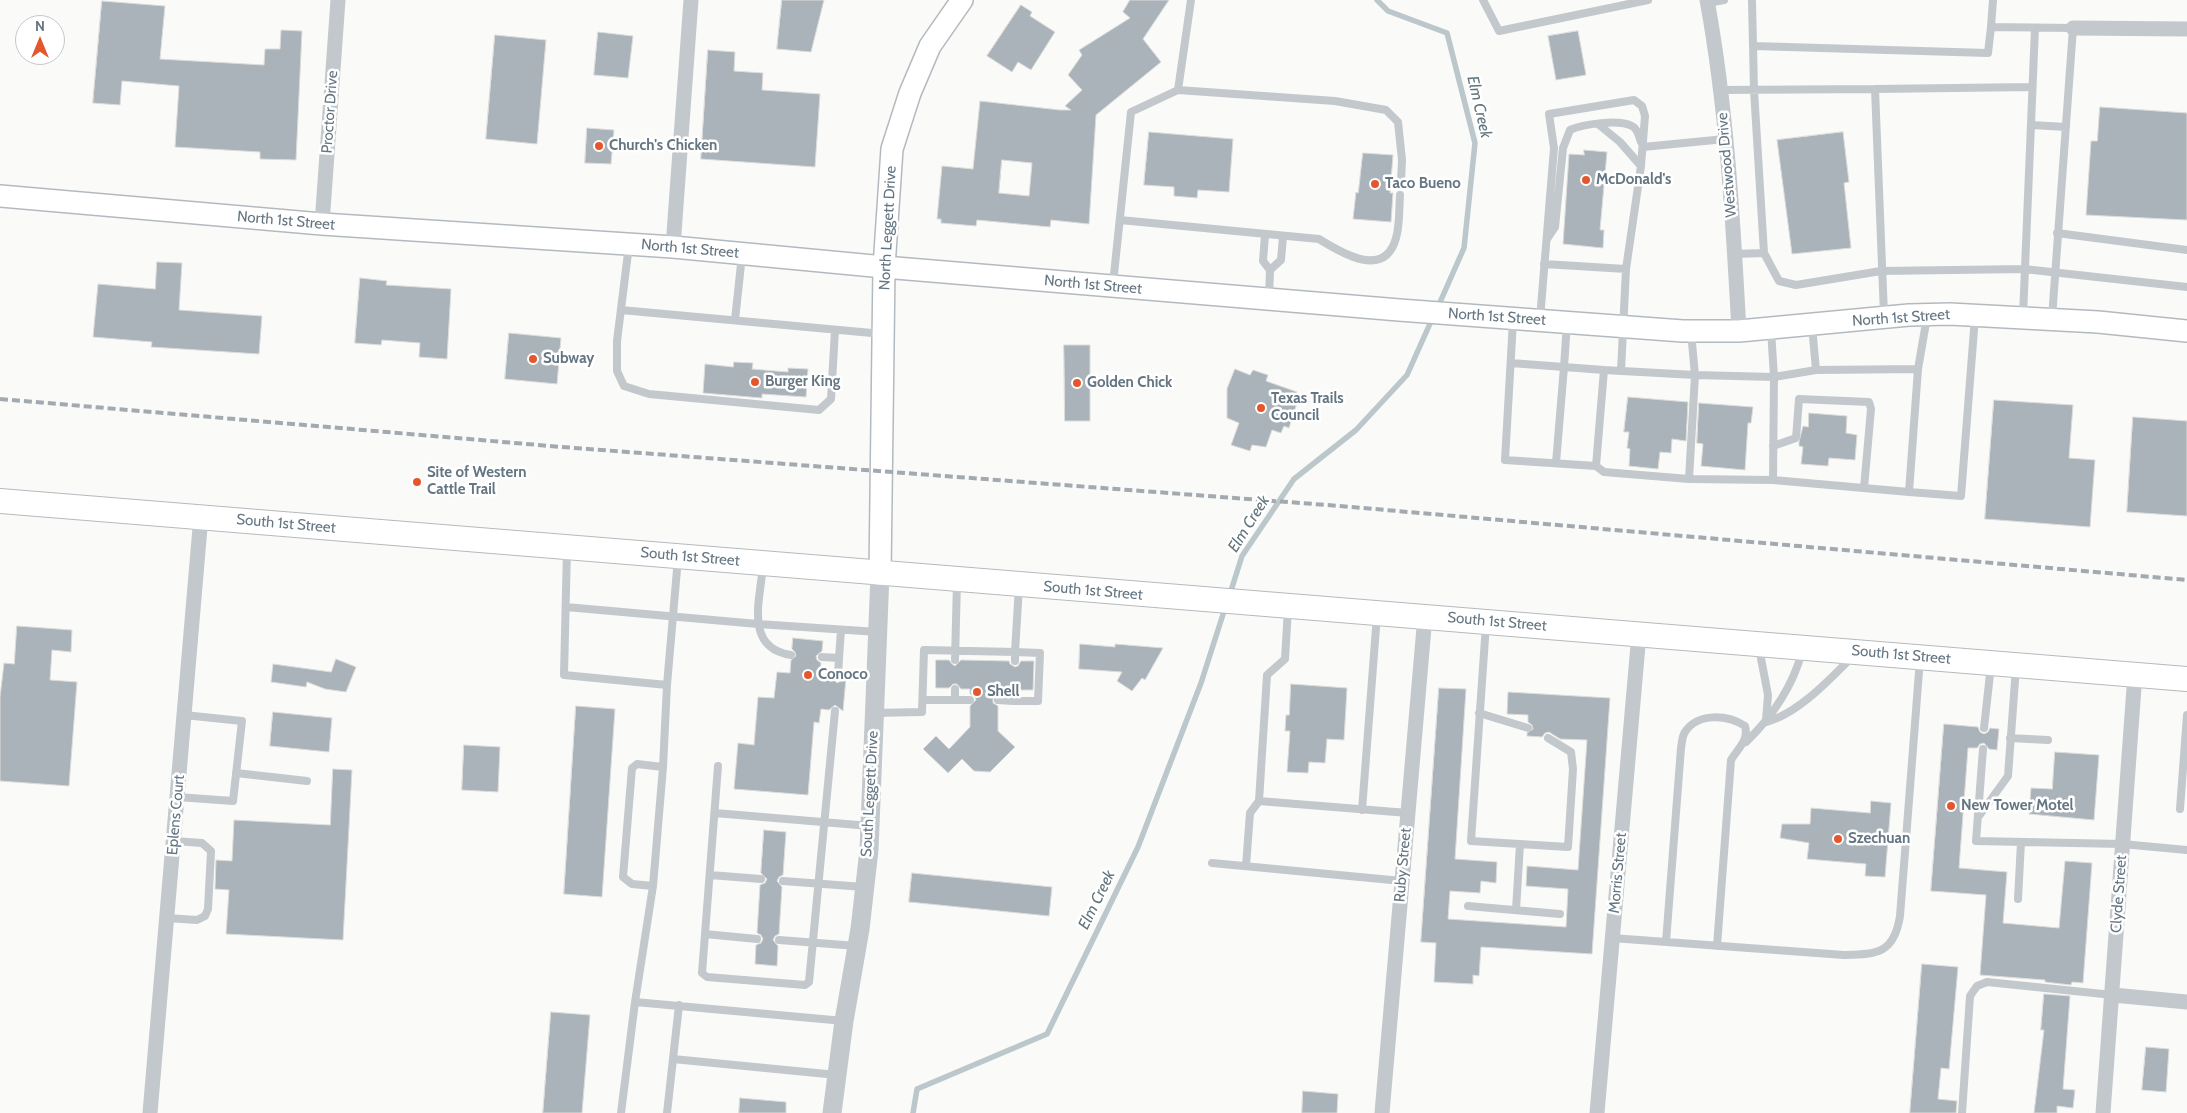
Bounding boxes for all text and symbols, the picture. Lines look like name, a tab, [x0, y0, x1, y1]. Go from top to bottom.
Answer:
north arrow	[15, 15, 65, 65]
text: N	[35, 17, 45, 35]
street label: Proctor Drive	[318, 70, 342, 154]
water label: Elm Creek	[1463, 74, 1495, 140]
street label: Westwood Drive	[1713, 112, 1741, 218]
place label: Church's Chicken	[609, 137, 717, 155]
marker: Church's Chicken	[593, 140, 605, 152]
street label: North Leggett Drive	[876, 165, 900, 291]
place label: McDonald's	[1596, 171, 1671, 189]
marker: McDonald's	[1580, 174, 1592, 186]
place label: Taco Bueno	[1385, 175, 1461, 193]
marker: Taco Bueno	[1369, 178, 1381, 190]
street label: North 1st Street	[236, 208, 336, 234]
street label: North 1st Street	[640, 236, 740, 262]
street label: North 1st Street	[1043, 272, 1143, 298]
street label: North 1st Street	[1448, 305, 1546, 329]
street label: North 1st Street	[1852, 306, 1950, 330]
place label: Subway	[543, 350, 594, 368]
marker: Subway	[527, 353, 539, 365]
place label: Burger King	[765, 373, 840, 391]
place label: Golden Chick	[1087, 374, 1172, 392]
marker: Burger King	[749, 376, 761, 388]
marker: Golden Chick	[1071, 377, 1083, 389]
place label: Texas Trails Council	[1271, 390, 1344, 425]
marker: Texas Trails Council	[1255, 402, 1267, 414]
place label: Site of Western Cattle Trail	[427, 464, 526, 499]
marker: Site of Western Cattle Trail	[411, 476, 423, 488]
water label: Elm Creek	[1224, 492, 1274, 556]
street label: South 1st Street	[236, 511, 336, 537]
street label: South 1st Street	[640, 544, 740, 570]
street label: South 1st Street	[1043, 578, 1143, 604]
street label: South 1st Street	[1447, 609, 1547, 635]
street label: South 1st Street	[1851, 642, 1951, 668]
place label: Conoco	[818, 666, 868, 684]
marker: Conoco	[802, 669, 814, 681]
place label: Shell	[987, 683, 1019, 701]
marker: Shell	[971, 686, 983, 698]
street label: South Leggett Drive	[858, 731, 882, 857]
street label: Eplens Court	[164, 774, 188, 856]
place label: New Tower Motel	[1961, 797, 2073, 815]
marker: New Tower Motel	[1945, 800, 1957, 812]
street label: Ruby Street	[1391, 827, 1415, 903]
place label: Szechuan	[1848, 830, 1910, 848]
street label: Morris Street	[1606, 832, 1630, 914]
marker: Szechuan	[1832, 833, 1844, 845]
street label: Clyde Street	[2107, 854, 2131, 934]
water label: Elm Creek	[1074, 867, 1120, 933]

